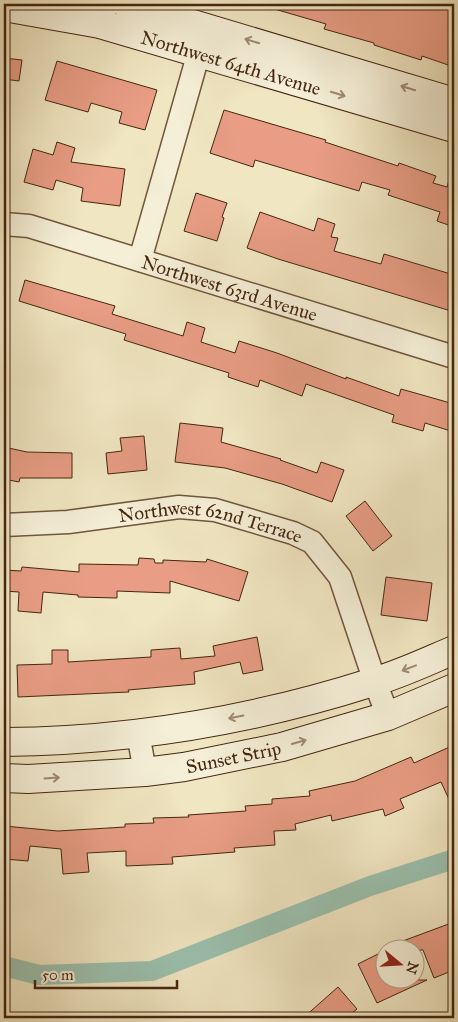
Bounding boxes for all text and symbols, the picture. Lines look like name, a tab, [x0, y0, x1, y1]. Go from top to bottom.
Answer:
street label: Northwest 64th Avenue	[138, 26, 324, 100]
one-way arrow	[244, 36, 260, 46]
one-way arrow	[400, 82, 416, 92]
one-way arrow	[330, 89, 346, 99]
street label: Northwest 63rd Avenue	[139, 250, 320, 326]
street label: Northwest 62nd Terrace	[117, 496, 306, 548]
one-way arrow	[402, 664, 417, 674]
one-way arrow	[229, 712, 245, 722]
street label: Sunset Strip	[184, 736, 283, 778]
one-way arrow	[291, 737, 307, 747]
one-way arrow	[44, 773, 60, 782]
north arrow	[376, 940, 426, 990]
scale bar	[35, 957, 178, 989]
text: N	[402, 960, 422, 976]
text: 50 m	[42, 966, 74, 984]

